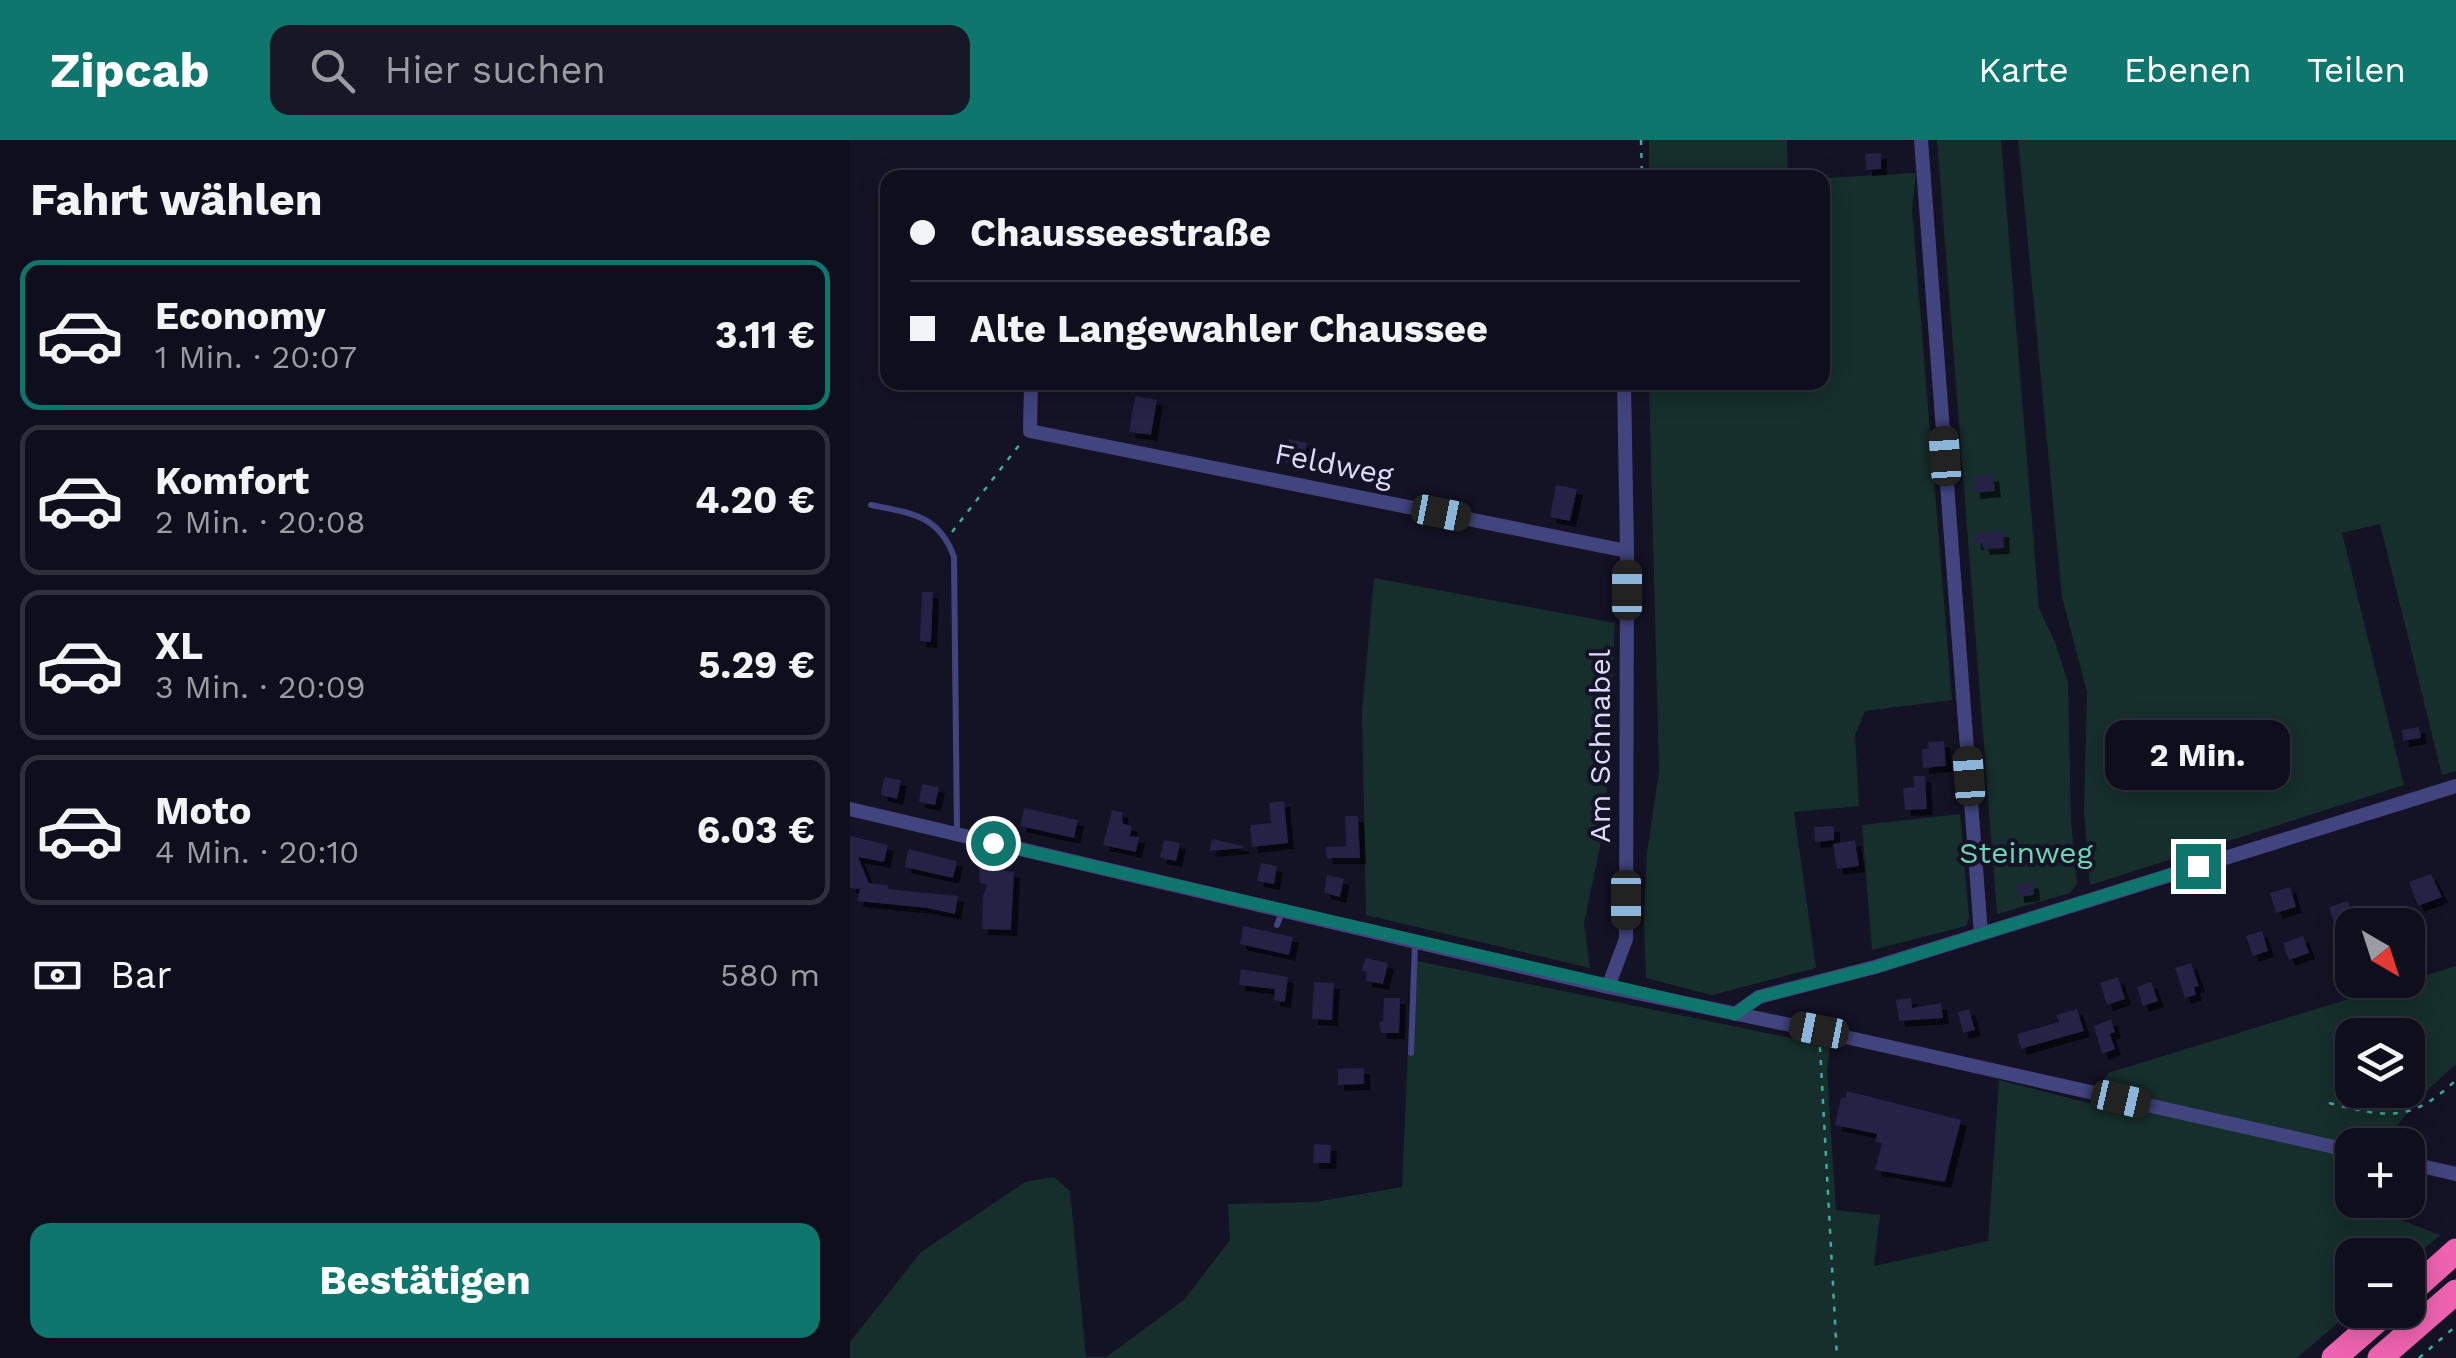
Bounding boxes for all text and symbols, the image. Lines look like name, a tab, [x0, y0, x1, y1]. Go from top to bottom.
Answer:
search box	[270, 25, 970, 115]
text: Zipcab	[50, 42, 210, 99]
icon: search	[305, 43, 360, 98]
text: Hier suchen	[385, 48, 606, 92]
text: Karte	[1978, 49, 2069, 91]
text: Ebenen	[2124, 49, 2252, 91]
text: Teilen	[2307, 49, 2406, 91]
text: Fahrt wählen	[30, 173, 323, 226]
text: Chausseestraße	[970, 211, 1271, 255]
icon: car	[35, 290, 125, 380]
text: Economy	[155, 294, 326, 338]
text: Alte Langewahler Chaussee	[970, 307, 1488, 351]
text: 3.11 €	[715, 313, 815, 357]
text: 1 Min. · 20:07	[155, 338, 357, 376]
car	[1928, 425, 1962, 487]
street label: Feldweg	[1272, 435, 1396, 493]
icon: car	[35, 455, 125, 545]
text: Komfort	[155, 459, 309, 503]
text: 4.20 €	[695, 478, 815, 522]
car	[1409, 493, 1473, 533]
text: 2 Min. · 20:08	[155, 503, 365, 541]
car	[1612, 560, 1642, 620]
icon: car	[35, 620, 125, 710]
text: XL	[155, 624, 203, 668]
text: 5.29 €	[698, 643, 815, 687]
street label: Am Schnabel	[1582, 649, 1617, 843]
text: 3 Min. · 20:09	[155, 668, 365, 706]
callout: 2 Min.	[2106, 721, 2290, 791]
text: 2 Min.	[2150, 736, 2245, 774]
car	[1952, 745, 1986, 807]
icon: car	[35, 785, 125, 875]
text: Moto	[155, 789, 251, 833]
text: 6.03 €	[697, 808, 815, 852]
route start	[971, 821, 1016, 866]
text: 4 Min. · 20:10	[155, 833, 359, 871]
park label: Steinweg	[1959, 835, 2093, 870]
route end	[2176, 844, 2221, 889]
car	[1611, 870, 1641, 930]
north arrow	[2335, 908, 2425, 998]
map controls	[2335, 908, 2425, 1328]
icon: cash	[30, 948, 85, 1003]
text: Bar	[110, 953, 172, 997]
text: 580 m	[720, 956, 820, 994]
car	[1787, 1010, 1851, 1050]
button: layers	[2335, 1018, 2425, 1108]
car	[2088, 1078, 2154, 1120]
button: +	[2335, 1128, 2425, 1218]
button: Bestätigen	[30, 1223, 820, 1338]
button: −	[2335, 1238, 2425, 1328]

